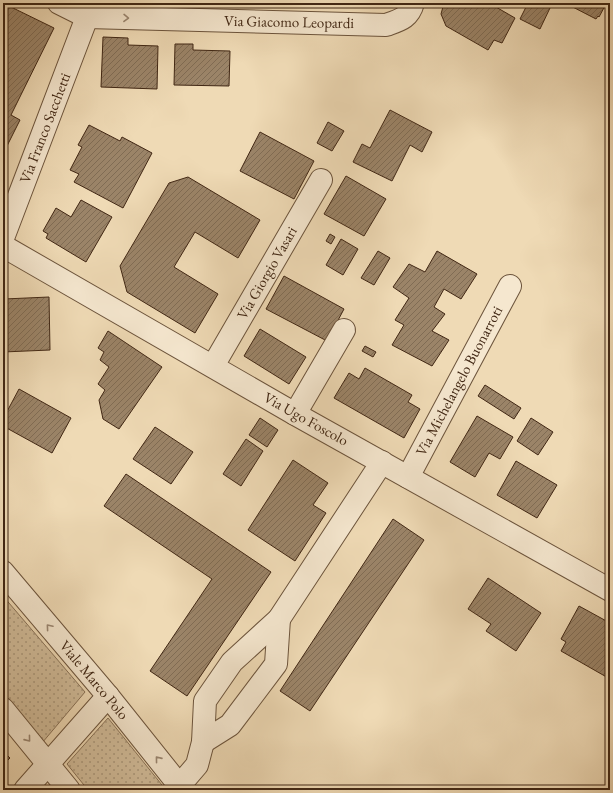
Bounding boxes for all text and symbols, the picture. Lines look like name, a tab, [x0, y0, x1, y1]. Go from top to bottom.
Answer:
street label: Via Giacomo Leopardi	[224, 11, 354, 32]
one-way arrow	[123, 14, 129, 22]
street label: Via Franco Sacchetti	[15, 70, 74, 186]
street label: Via Giorgio Vasari	[232, 223, 301, 323]
street label: Via Michelangelo Buonarroti	[411, 302, 506, 459]
street label: Via Ugo Foscolo	[261, 387, 352, 450]
one-way arrow	[46, 624, 53, 631]
street label: Viale Marco Polo	[56, 636, 133, 723]
one-way arrow	[23, 735, 30, 742]
one-way arrow	[156, 757, 163, 764]

